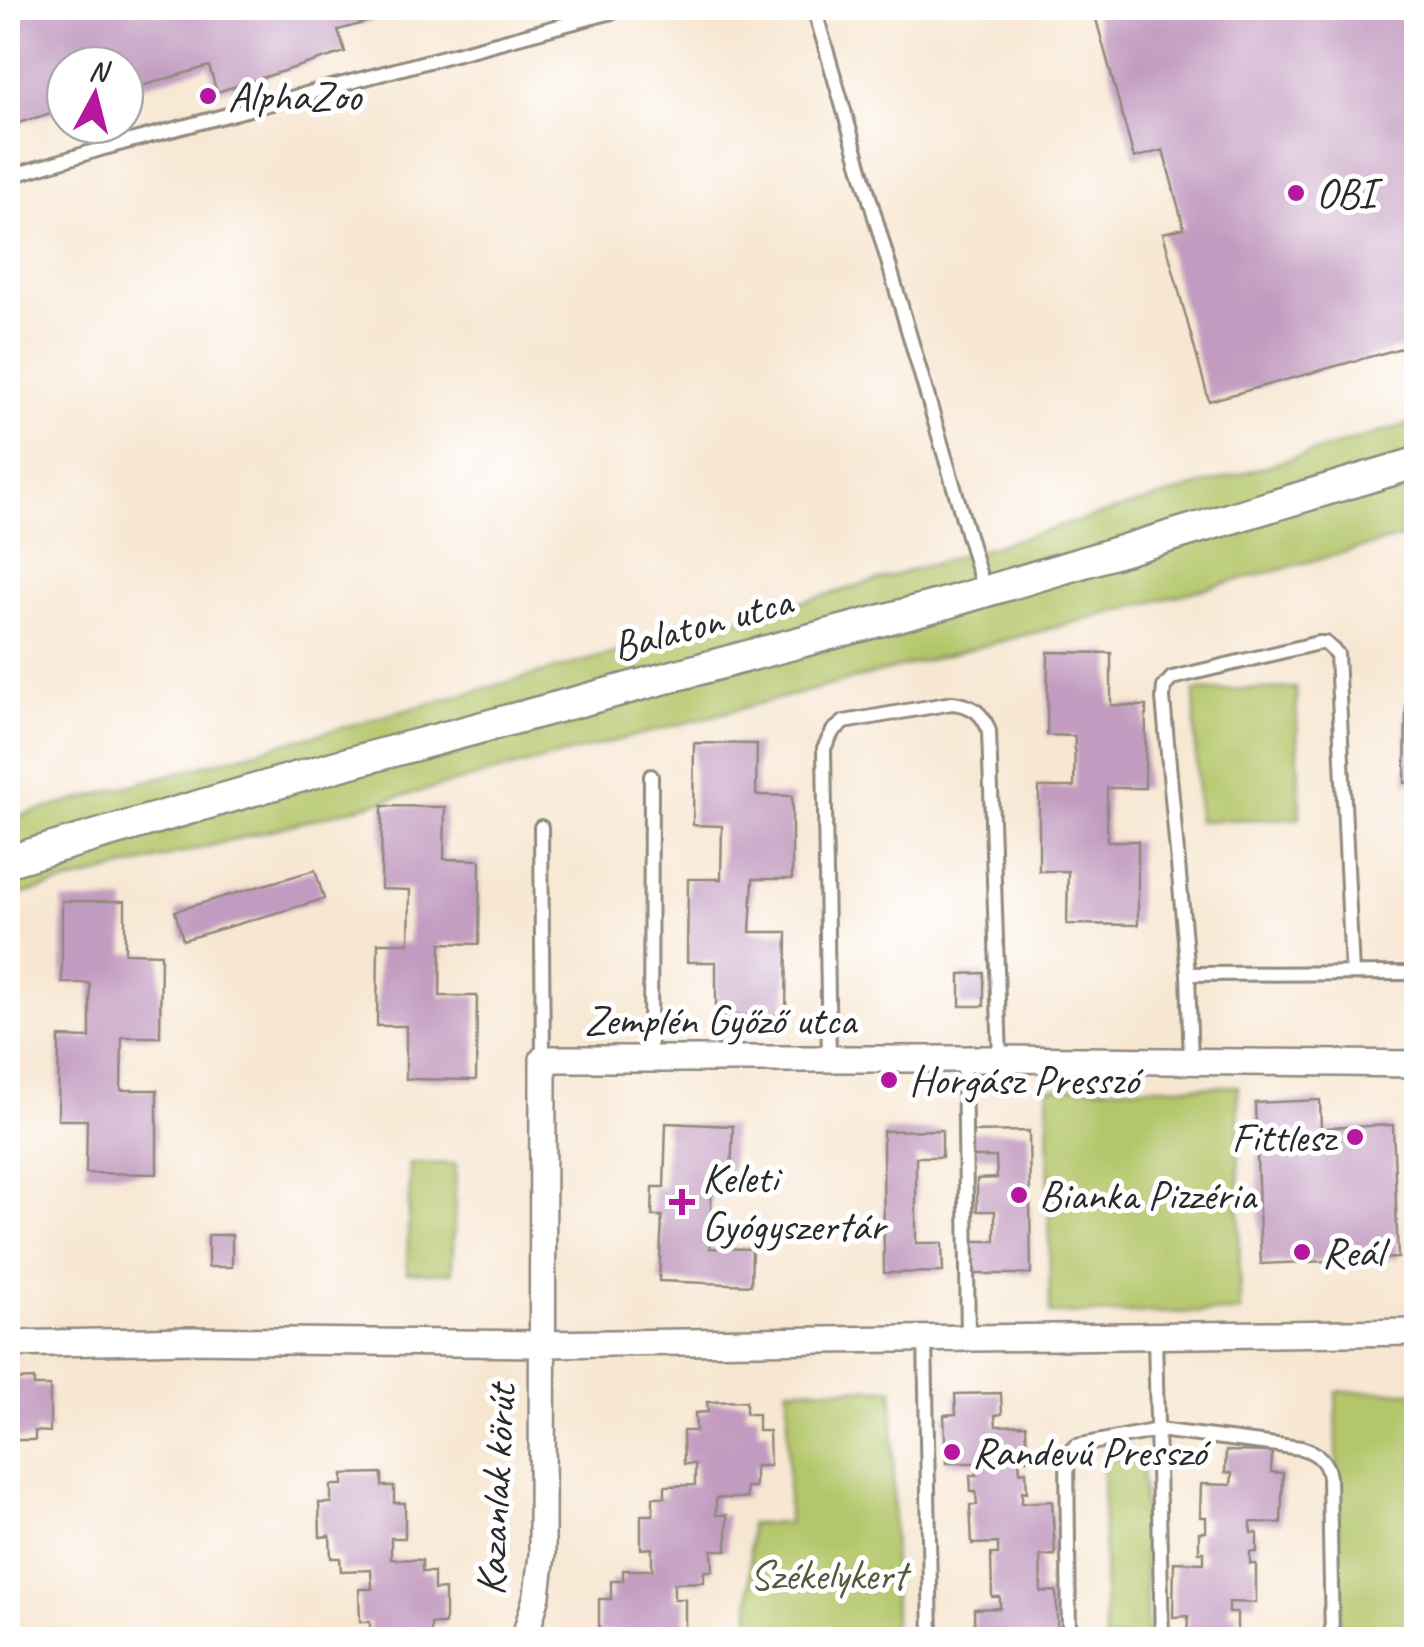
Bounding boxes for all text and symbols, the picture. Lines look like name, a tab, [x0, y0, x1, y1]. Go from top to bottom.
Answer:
north arrow	[45, 45, 145, 145]
text: N	[87, 52, 113, 90]
place label: AlphaZoo	[228, 70, 363, 123]
marker: AlphaZoo	[197, 85, 219, 107]
place label: OBI	[1316, 167, 1383, 220]
marker: OBI	[1285, 182, 1307, 204]
street label: Balaton utca	[607, 574, 800, 673]
street label: Zemplén Győző utca	[584, 994, 859, 1047]
place label: Horgász Presszó	[909, 1054, 1144, 1107]
marker: Horgász Presszó	[878, 1069, 900, 1091]
place label: Fittlesz	[1232, 1111, 1339, 1164]
marker: Fittlesz	[1344, 1126, 1366, 1148]
place label: Keleti Gyógyszertár	[702, 1152, 888, 1253]
place label: Bianka Pizzéria	[1039, 1169, 1259, 1222]
marker: Bianka Pizzéria	[1008, 1184, 1030, 1206]
marker: Keleti Gyógyszertár	[671, 1191, 693, 1213]
place label: Reál	[1322, 1226, 1390, 1279]
marker: Reál	[1291, 1241, 1313, 1263]
street label: Kazanlak körút	[464, 1379, 528, 1597]
place label: Randevú Presszó	[972, 1426, 1211, 1479]
marker: Randevú Presszó	[941, 1441, 963, 1463]
park label: Székelykert	[750, 1549, 912, 1602]

